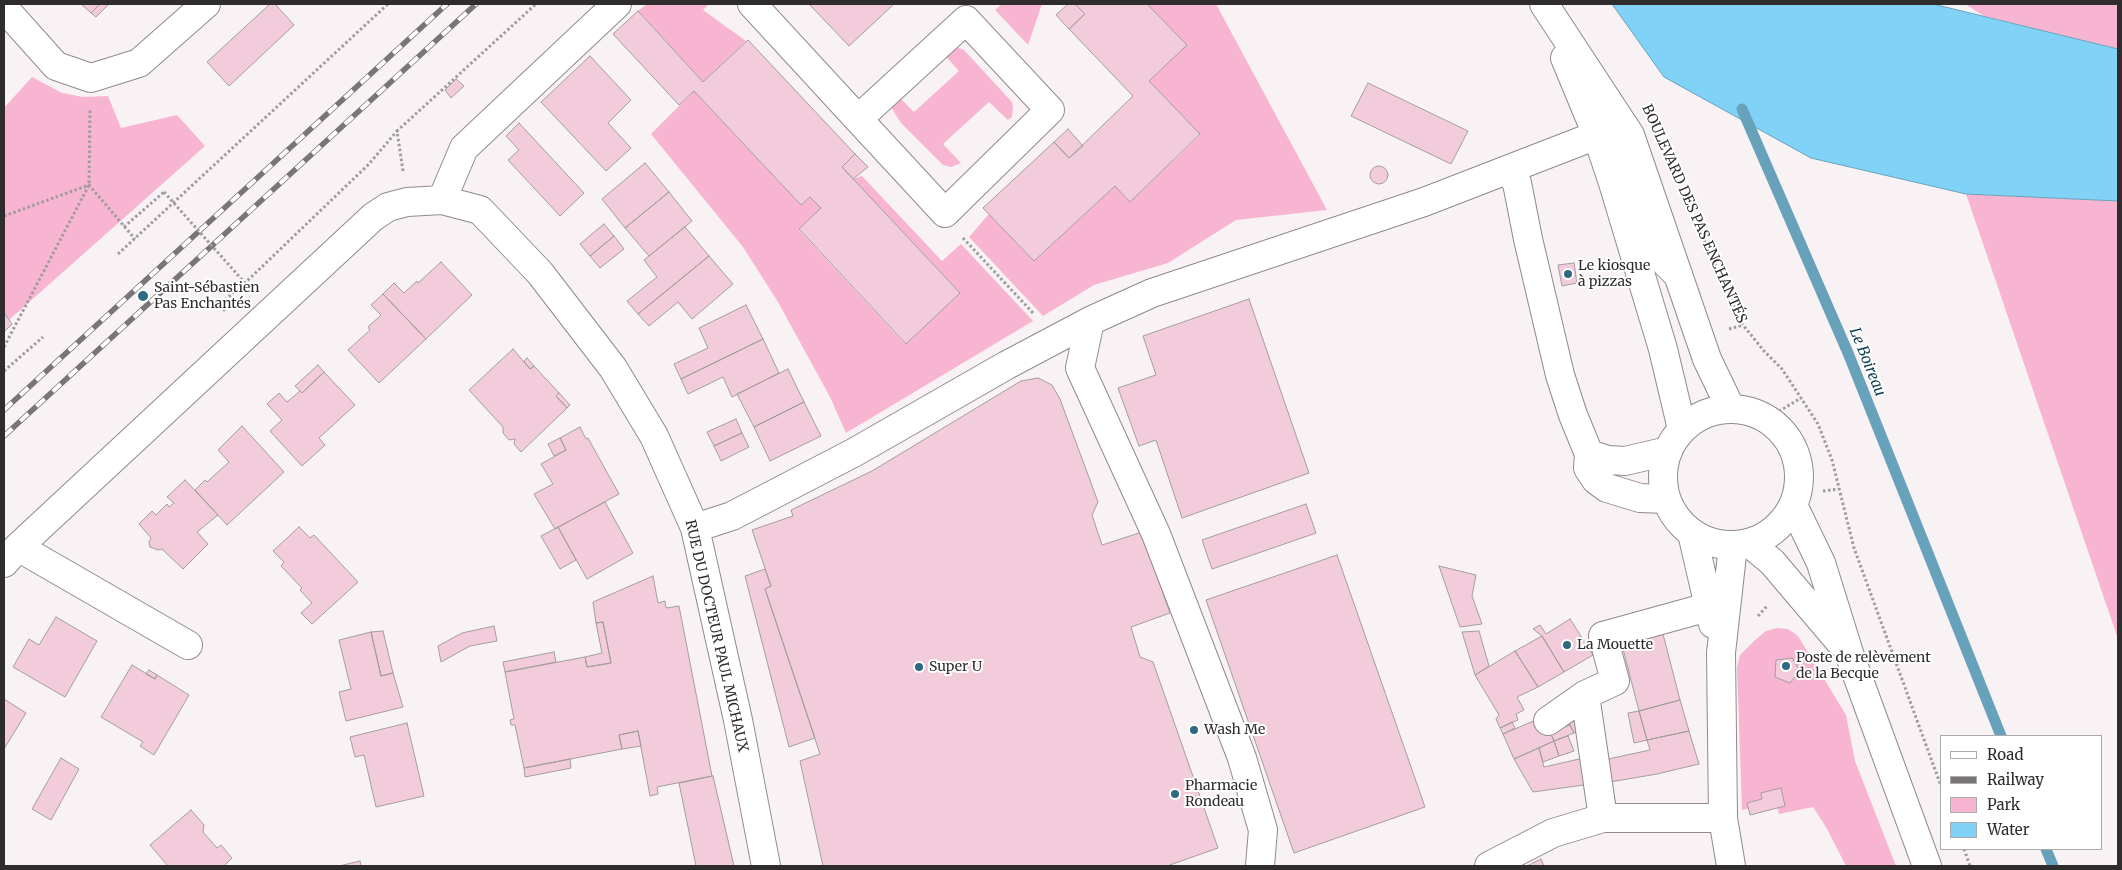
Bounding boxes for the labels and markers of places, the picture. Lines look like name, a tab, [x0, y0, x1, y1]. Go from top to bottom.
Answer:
place label: Le kiosque à pizzas	[1578, 258, 1650, 290]
marker: Le kiosque à pizzas	[1562, 268, 1574, 280]
place label: Saint-Sébastien Pas Enchantés	[154, 280, 259, 312]
marker: Saint-Sébastien Pas Enchantés	[136, 289, 150, 303]
place label: La Mouette	[1577, 637, 1653, 653]
marker: La Mouette	[1561, 639, 1573, 651]
place label: Poste de relèvement de la Becque	[1796, 650, 1931, 682]
place label: Super U	[929, 659, 982, 675]
marker: Poste de relèvement de la Becque	[1780, 660, 1792, 672]
marker: Super U	[913, 661, 925, 673]
place label: Wash Me	[1204, 722, 1265, 738]
marker: Wash Me	[1188, 724, 1200, 736]
place label: Pharmacie Rondeau	[1185, 778, 1257, 810]
marker: Pharmacie Rondeau	[1169, 788, 1181, 800]

